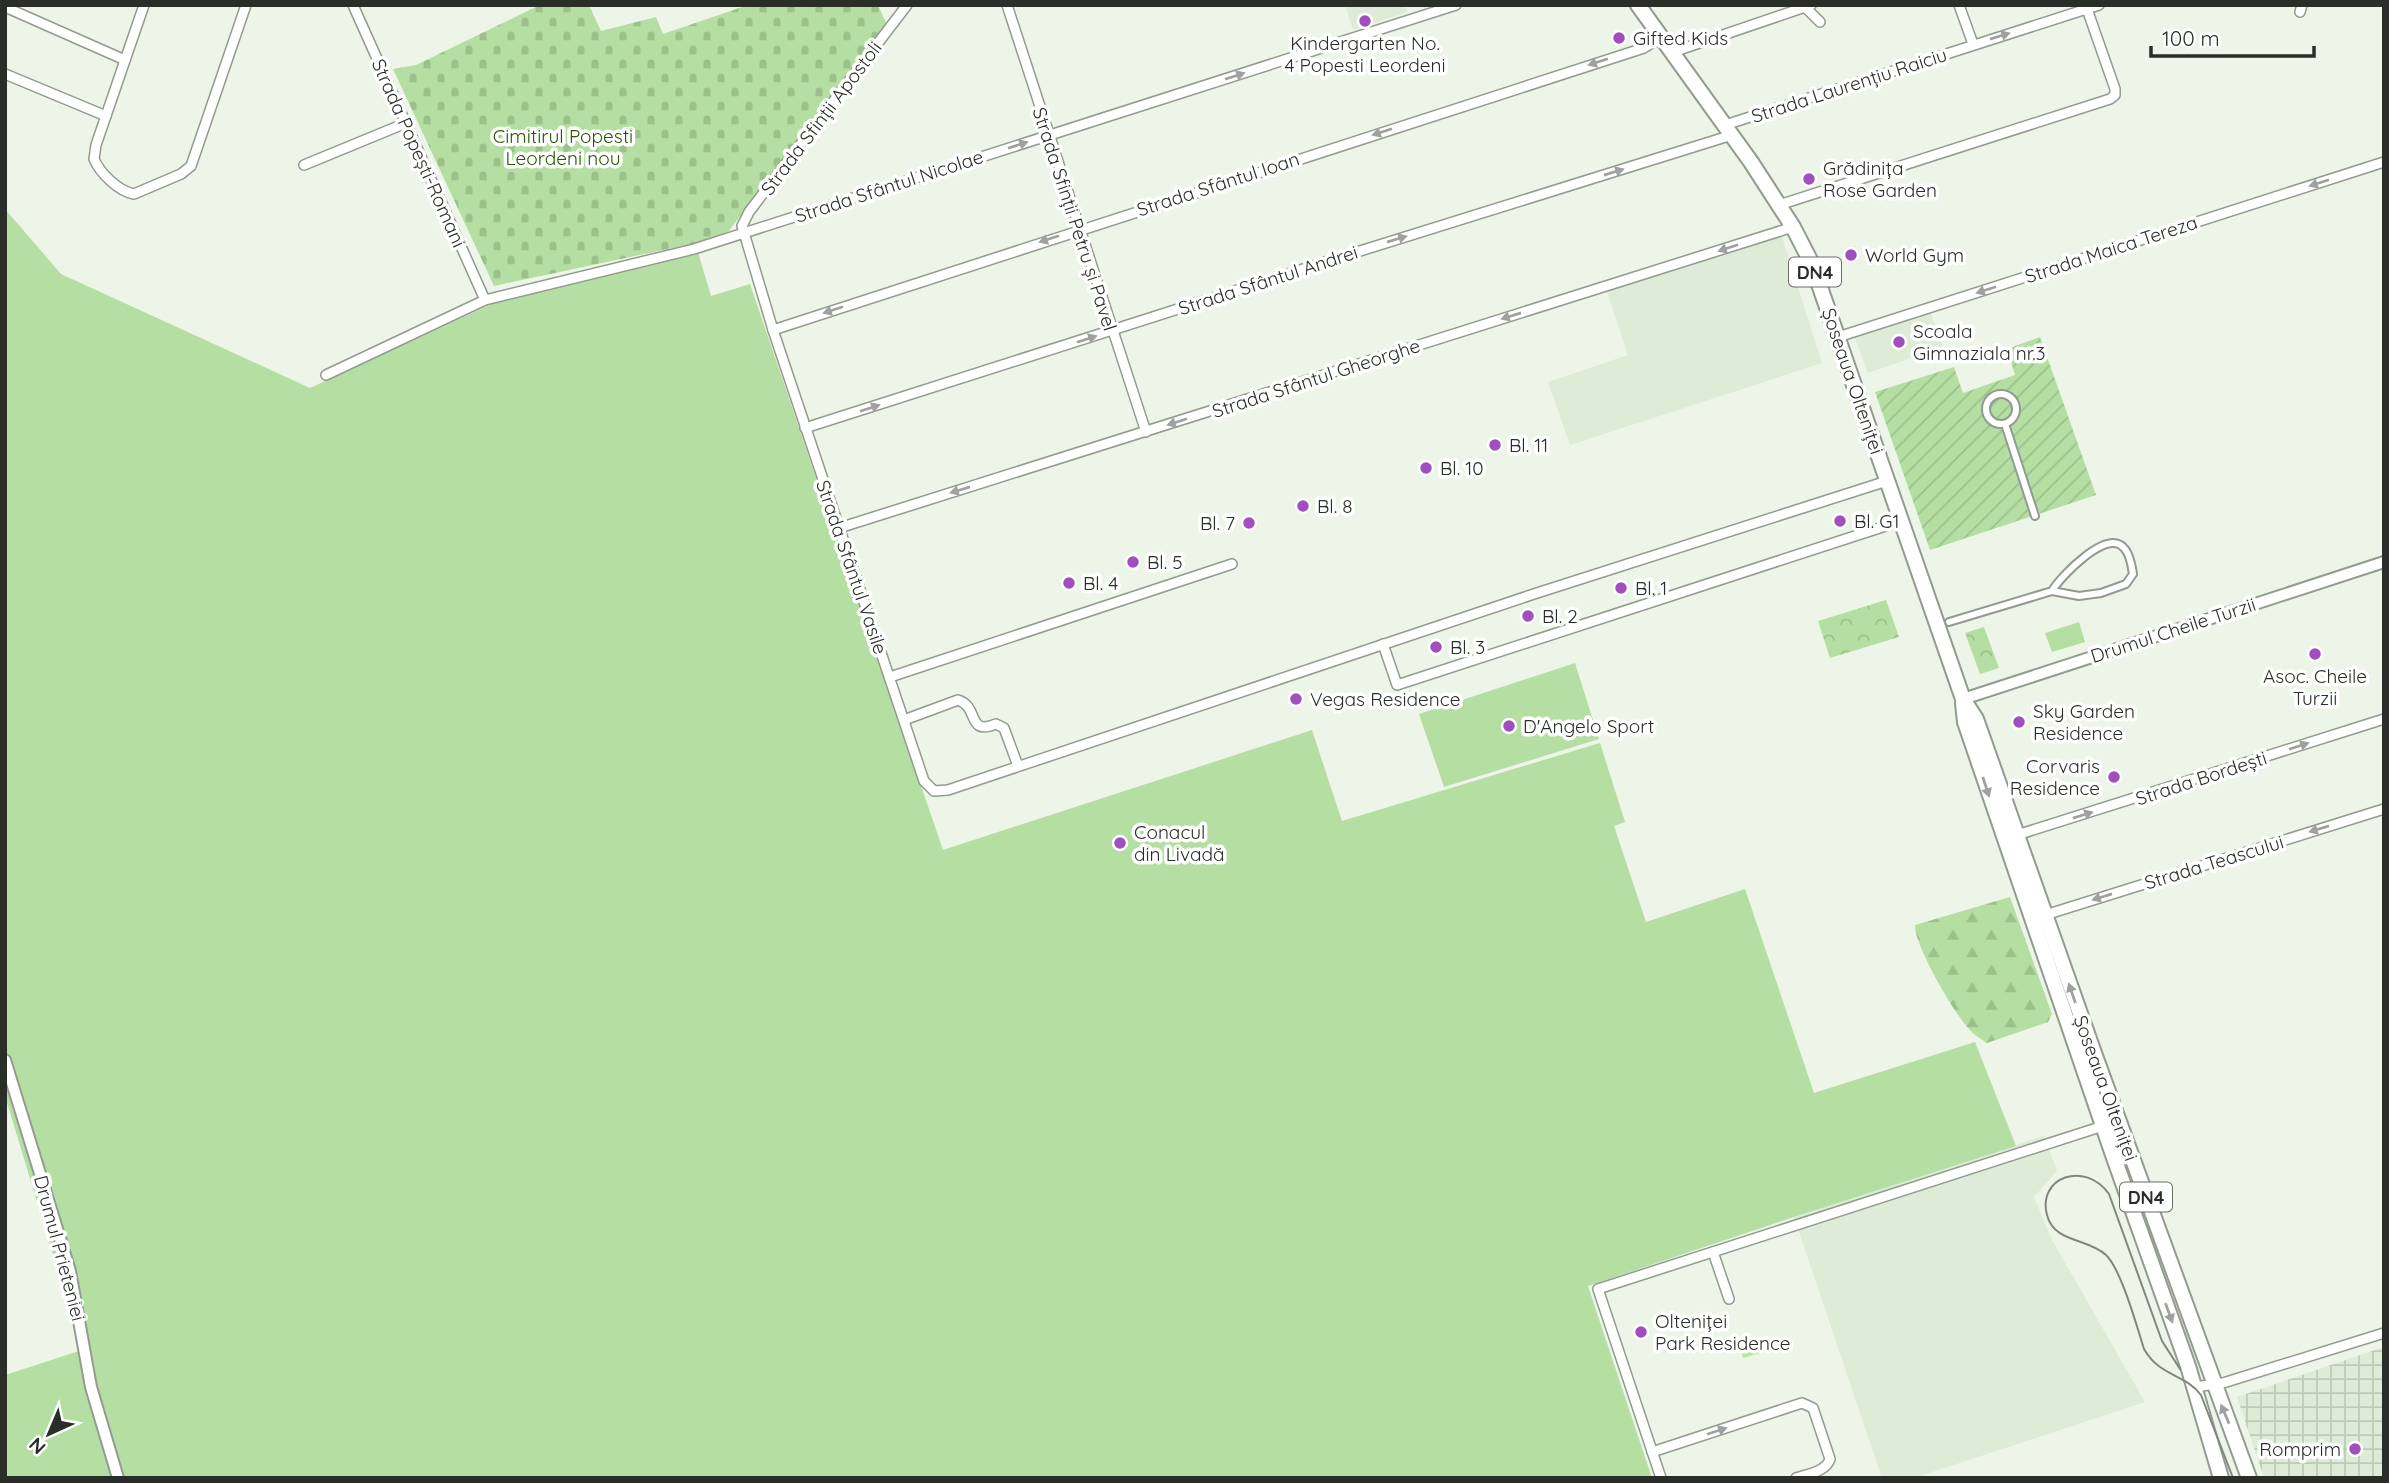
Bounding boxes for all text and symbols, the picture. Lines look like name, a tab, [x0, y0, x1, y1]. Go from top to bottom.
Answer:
marker: Kindergarten No. 4 Popesti Leordeni	[1357, 13, 1373, 29]
scale bar	[2151, 14, 2314, 58]
text: 100 m	[2162, 25, 2220, 51]
place label: Gifted Kids	[1633, 26, 1728, 50]
marker: Gifted Kids	[1611, 30, 1627, 46]
one-way arrow	[1990, 30, 2011, 41]
place label: Kindergarten No. 4 Popesti Leordeni	[1284, 31, 1446, 77]
street label: Strada Sfinții Apostoli	[755, 36, 887, 200]
street label: Strada Laurențiu Raiciu	[1748, 42, 1950, 128]
street label: Strada Popești-Romani	[367, 55, 471, 251]
one-way arrow	[1588, 57, 1609, 68]
one-way arrow	[1224, 70, 1245, 81]
street label: Strada Sfinții Petru și Pavel	[1027, 104, 1123, 334]
park label: Cimitirul Popesti Leordeni nou	[493, 124, 633, 170]
one-way arrow	[1371, 127, 1392, 137]
one-way arrow	[1008, 139, 1029, 150]
street label: Strada Sfântul Nicolae	[792, 144, 986, 228]
street label: Strada Sfântul Ioan	[1134, 146, 1302, 222]
place label: Grădinița Rose Garden	[1823, 156, 1937, 202]
one-way arrow	[1604, 166, 1625, 176]
marker: Grădinița Rose Garden	[1801, 171, 1817, 187]
one-way arrow	[2308, 178, 2329, 188]
street label: Strada Maica Tereza	[2022, 210, 2200, 288]
one-way arrow	[1038, 234, 1059, 245]
one-way arrow	[1386, 234, 1407, 244]
street label: Strada Sfântul Andrei	[1175, 240, 1361, 320]
one-way arrow	[1717, 243, 1738, 254]
place label: World Gym	[1865, 243, 1964, 267]
marker: World Gym	[1843, 247, 1859, 263]
road number: DN4	[1789, 258, 1841, 286]
one-way arrow	[1975, 285, 1996, 295]
one-way arrow	[822, 305, 843, 316]
street label: Șoseaua Olteniței	[1817, 305, 1889, 457]
one-way arrow	[1500, 311, 1521, 322]
place label: Scoala Gimnaziala nr.3	[1913, 319, 2046, 365]
one-way arrow	[1076, 333, 1097, 343]
street label: Strada Sfântul Gheorghe	[1209, 333, 1423, 423]
marker: Scoala Gimnaziala nr.3	[1891, 334, 1907, 350]
one-way arrow	[860, 402, 881, 412]
one-way arrow	[1167, 417, 1188, 428]
place label: Bl. 11	[1509, 433, 1548, 457]
marker: Bl. 11	[1487, 437, 1503, 453]
place label: Bl. 10	[1440, 456, 1484, 480]
marker: Bl. 10	[1418, 460, 1434, 476]
street label: Strada Sfântul Vasile	[811, 477, 893, 657]
one-way arrow	[949, 485, 970, 496]
place label: Bl. 8	[1317, 494, 1353, 518]
marker: Bl. 8	[1295, 498, 1311, 514]
place label: Bl. G1	[1854, 509, 1900, 533]
place label: Bl. 7	[1200, 511, 1235, 535]
marker: Bl. G1	[1832, 513, 1848, 529]
marker: Bl. 7	[1241, 515, 1257, 531]
place label: Bl. 5	[1147, 550, 1183, 574]
marker: Bl. 5	[1125, 554, 1141, 570]
place label: Bl. 4	[1083, 571, 1118, 595]
marker: Bl. 4	[1061, 575, 1077, 591]
place label: Bl. 1	[1635, 576, 1667, 600]
marker: Bl. 1	[1613, 580, 1629, 596]
street label: Drumul Cheile Turzii	[2087, 592, 2259, 668]
place label: Bl. 2	[1542, 604, 1578, 628]
marker: Bl. 2	[1520, 608, 1536, 624]
place label: Bl. 3	[1450, 635, 1485, 659]
marker: Bl. 3	[1428, 639, 1444, 655]
marker: Asoc. Cheile Turzii	[2307, 646, 2323, 662]
place label: Asoc. Cheile Turzii	[2263, 664, 2367, 710]
place label: Vegas Residence	[1310, 687, 1460, 711]
marker: Vegas Residence	[1288, 691, 1304, 707]
place label: Sky Garden Residence	[2033, 699, 2135, 745]
place label: D'Angelo Sport	[1523, 714, 1654, 738]
marker: Sky Garden Residence	[2011, 714, 2027, 730]
marker: D'Angelo Sport	[1501, 718, 1517, 734]
one-way arrow	[2289, 740, 2310, 751]
street label: Strada Bordești	[2132, 746, 2270, 810]
place label: Corvaris Residence	[2010, 754, 2100, 800]
marker: Corvaris Residence	[2106, 769, 2122, 785]
one-way arrow	[1981, 777, 1992, 798]
one-way arrow	[2072, 810, 2093, 820]
place label: Conacul din Livadă	[1134, 820, 1224, 866]
one-way arrow	[2308, 824, 2329, 835]
street label: Strada Teascului	[2142, 829, 2286, 895]
marker: Conacul din Livadă	[1112, 835, 1128, 851]
one-way arrow	[2091, 893, 2112, 903]
one-way arrow	[2066, 982, 2077, 1003]
street label: Șoseaua Olteniței	[2069, 1012, 2143, 1164]
street label: Drumul Prieteniei	[29, 1173, 91, 1323]
road number: DN4	[2120, 1182, 2172, 1212]
one-way arrow	[2164, 1302, 2175, 1323]
place label: Olteniței Park Residence	[1655, 1309, 1791, 1355]
marker: Olteniței Park Residence	[1633, 1324, 1649, 1340]
north arrow	[14, 1399, 84, 1469]
one-way arrow	[2219, 1403, 2230, 1424]
one-way arrow	[1707, 1425, 1728, 1435]
text: N	[24, 1433, 51, 1460]
place label: Romprim	[2259, 1437, 2341, 1461]
marker: Romprim	[2347, 1441, 2363, 1457]

